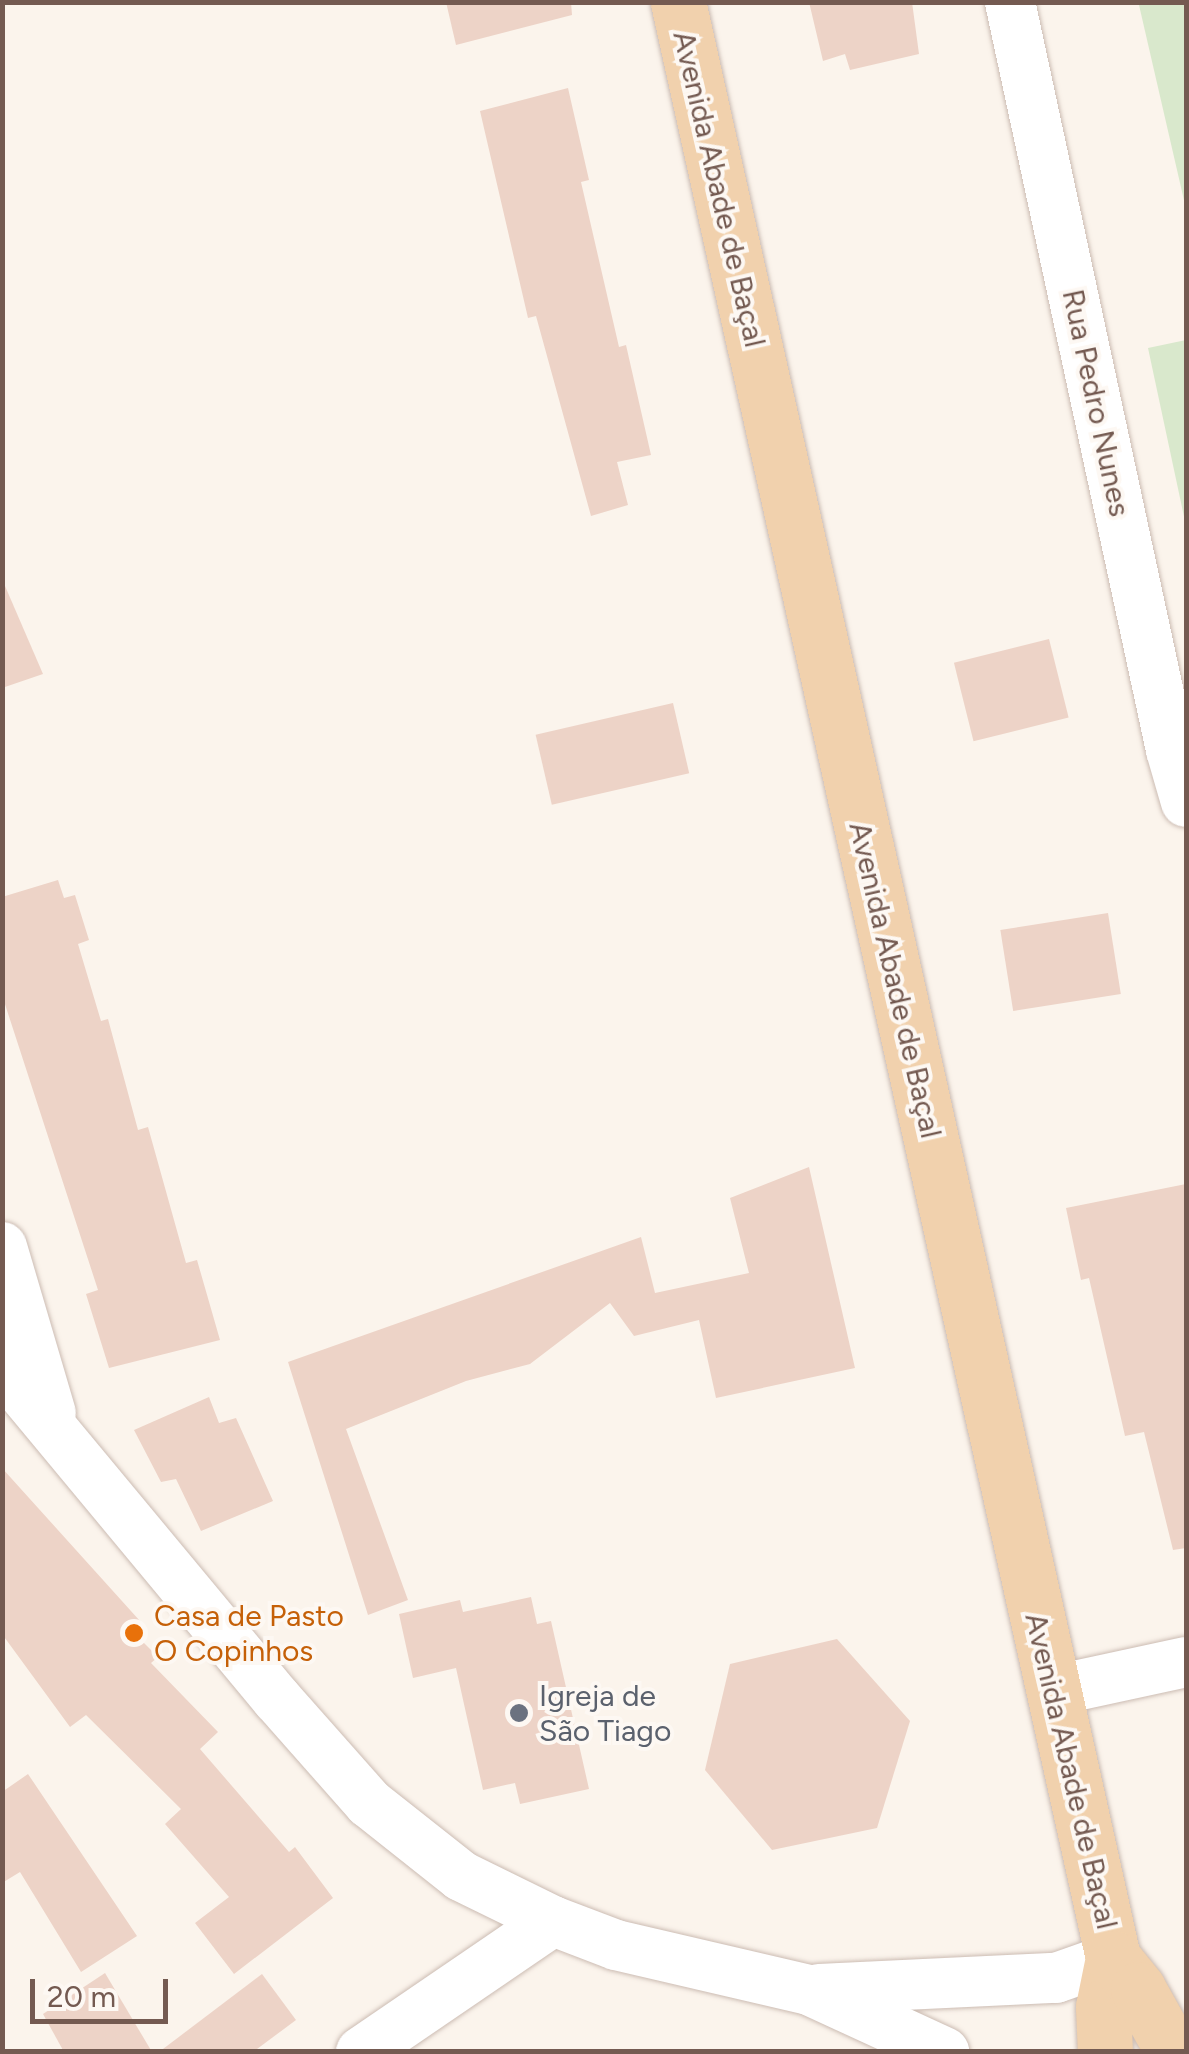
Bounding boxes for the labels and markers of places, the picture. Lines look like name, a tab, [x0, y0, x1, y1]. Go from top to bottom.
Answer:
place label: Casa de Pasto O Copinhos	[154, 1598, 344, 1668]
marker: Casa de Pasto O Copinhos	[123, 1622, 145, 1644]
place label: Igreja de São Tiago	[539, 1678, 671, 1748]
marker: Igreja de São Tiago	[508, 1702, 530, 1724]

